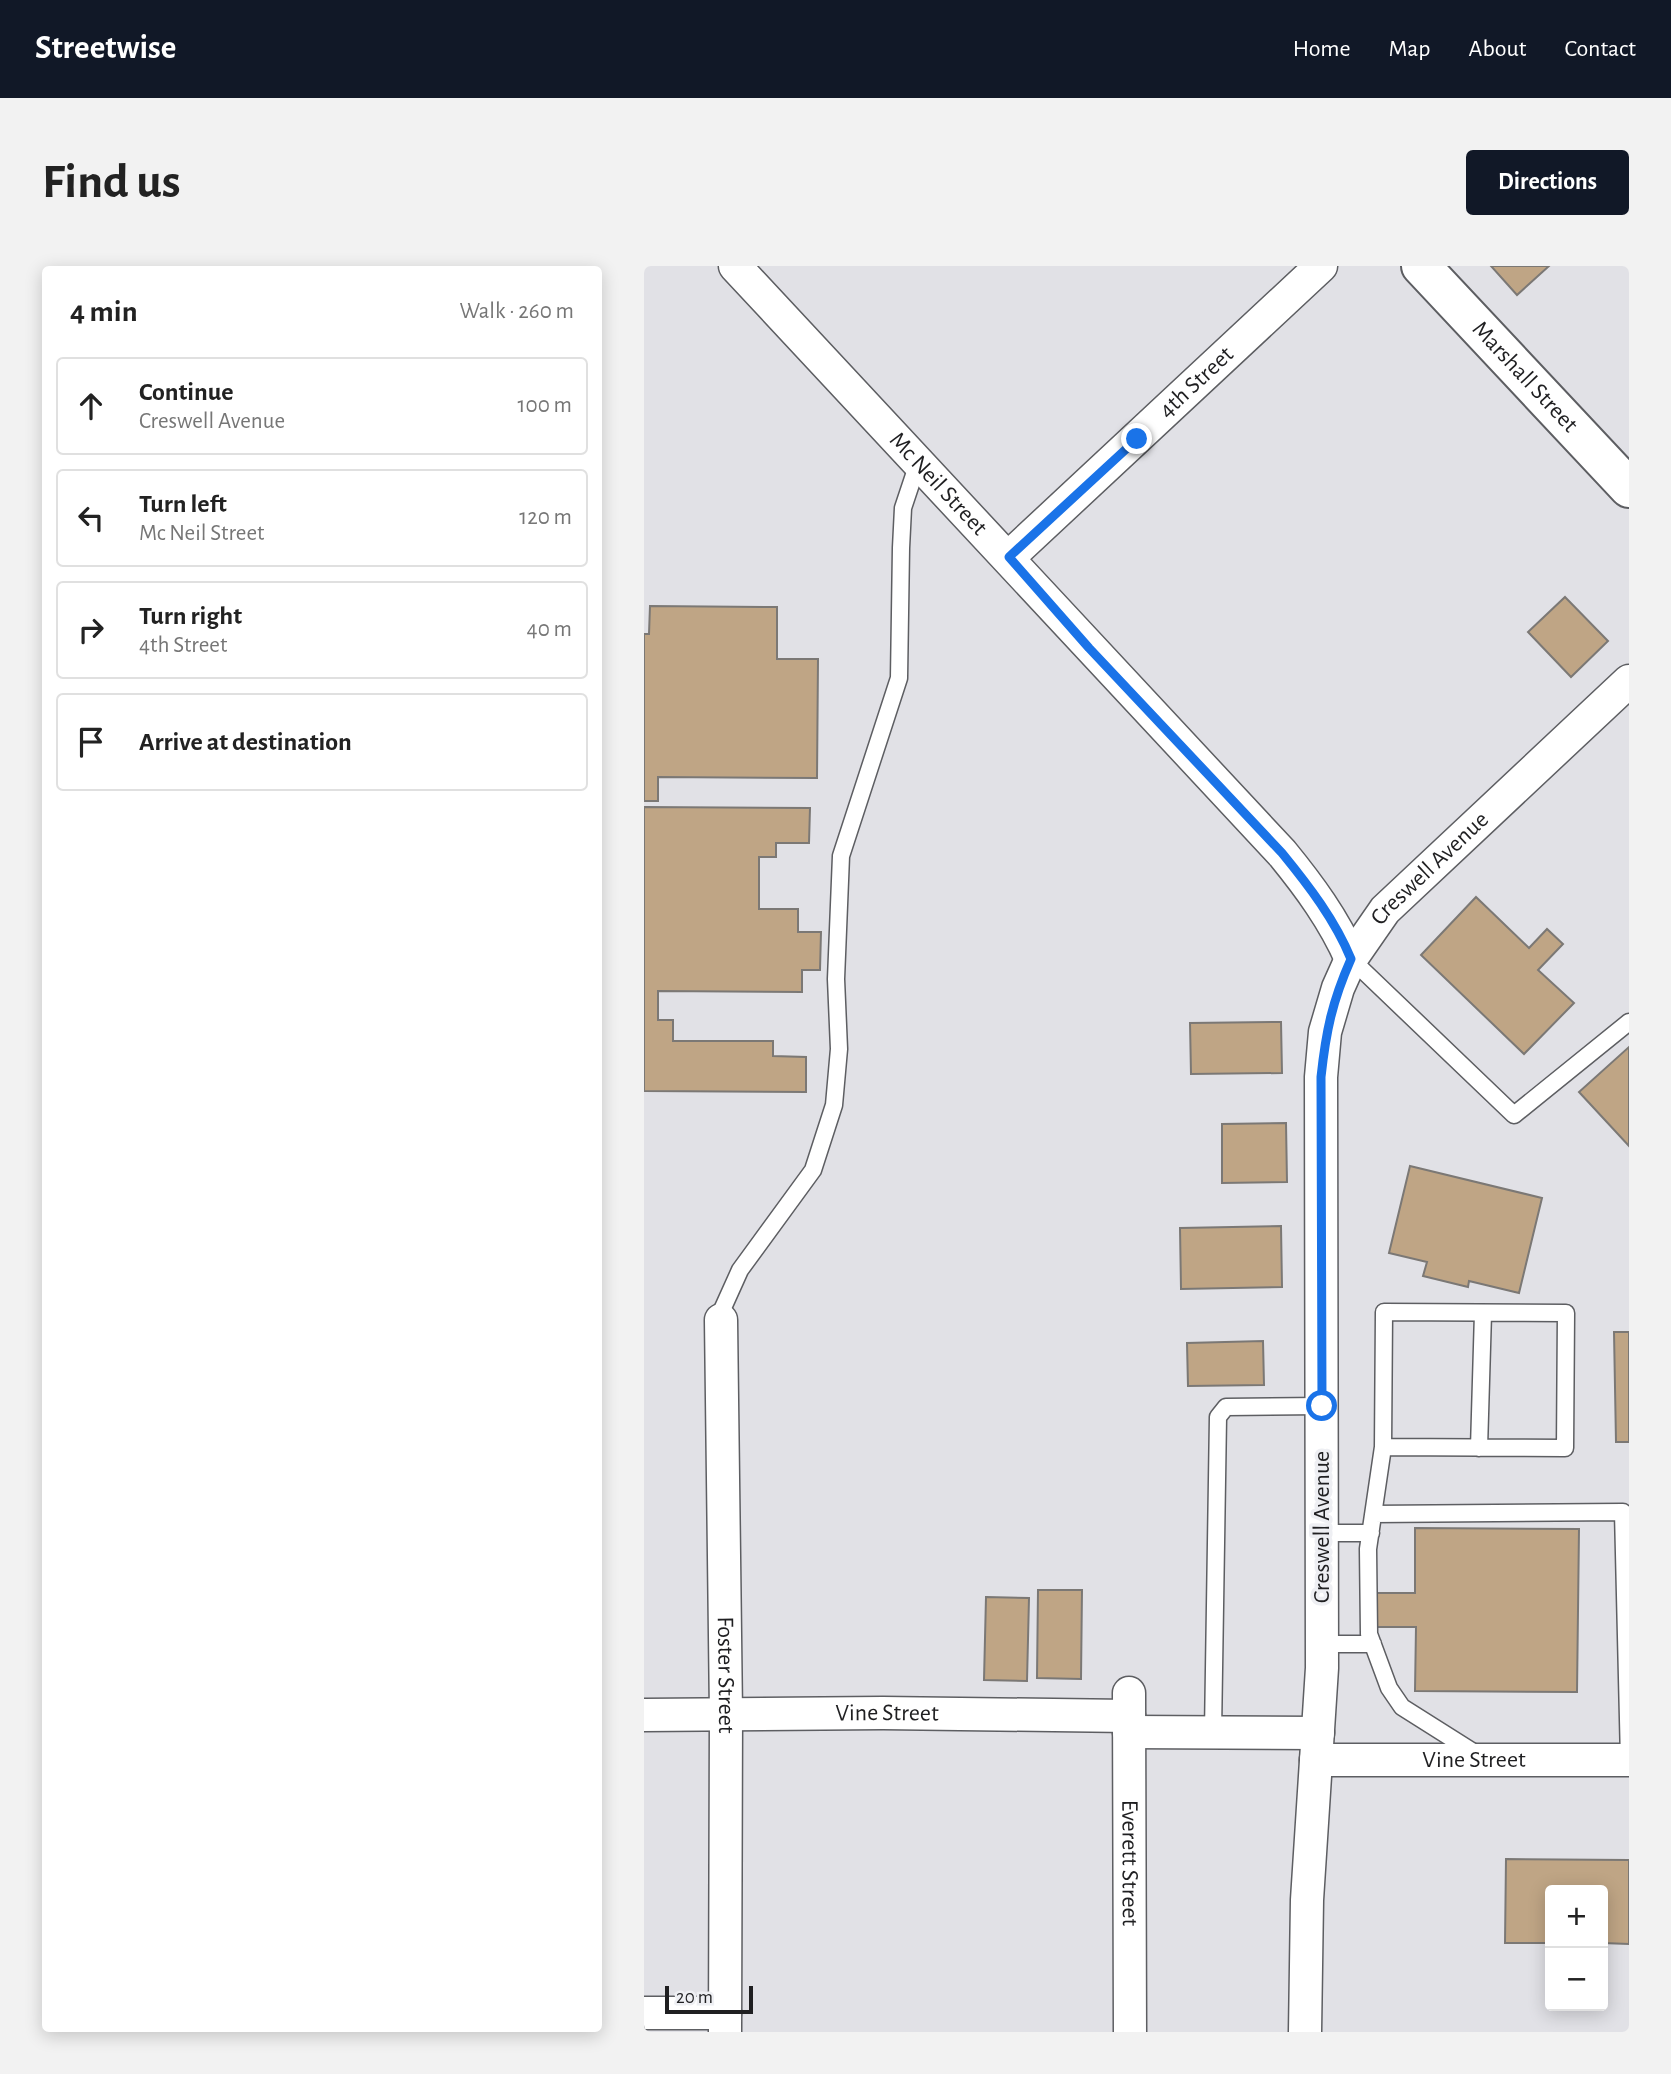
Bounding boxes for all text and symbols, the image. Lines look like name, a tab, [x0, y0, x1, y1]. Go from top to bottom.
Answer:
text: Streetwise	[35, 32, 176, 65]
text: Home	[1293, 37, 1351, 61]
text: Map	[1389, 37, 1431, 61]
text: About	[1469, 37, 1526, 61]
text: Contact	[1564, 37, 1636, 61]
button: Directions	[1466, 150, 1629, 215]
text: Find us	[42, 158, 181, 207]
text: 4 min	[70, 297, 138, 327]
text: Walk · 260 m	[459, 300, 574, 323]
street label: Marshall Street	[1468, 317, 1583, 437]
street label: 4th Street	[1154, 342, 1238, 423]
text: Continue	[139, 379, 234, 405]
icon: ahead	[72, 387, 110, 425]
text: 100 m	[518, 394, 572, 417]
text: Creswell Avenue	[139, 410, 285, 433]
route end	[1121, 423, 1152, 454]
street label: Mc Neil Street	[885, 428, 992, 540]
text: Turn left	[139, 491, 227, 517]
icon: left	[72, 499, 110, 537]
text: 120 m	[519, 506, 572, 529]
text: Mc Neil Street	[139, 522, 264, 545]
text: Turn right	[139, 603, 242, 629]
icon: right	[72, 611, 110, 649]
text: 40 m	[527, 618, 572, 641]
text: 4th Street	[139, 634, 227, 657]
icon: arrive	[72, 723, 110, 761]
text: Arrive at destination	[139, 729, 352, 755]
street label: Creswell Avenue	[1366, 807, 1493, 929]
route start	[1306, 1390, 1337, 1421]
street label: Creswell Avenue	[1310, 1451, 1334, 1603]
street label: Foster Street	[713, 1616, 738, 1734]
street label: Vine Street	[835, 1701, 939, 1726]
street label: Vine Street	[1422, 1748, 1526, 1772]
street label: Everett Street	[1117, 1800, 1142, 1927]
map controls	[1545, 1885, 1608, 2011]
button: +	[1545, 1885, 1608, 1948]
button: −	[1545, 1948, 1608, 2011]
scale bar	[665, 1983, 752, 2015]
text: 20 m	[676, 1988, 713, 2007]

